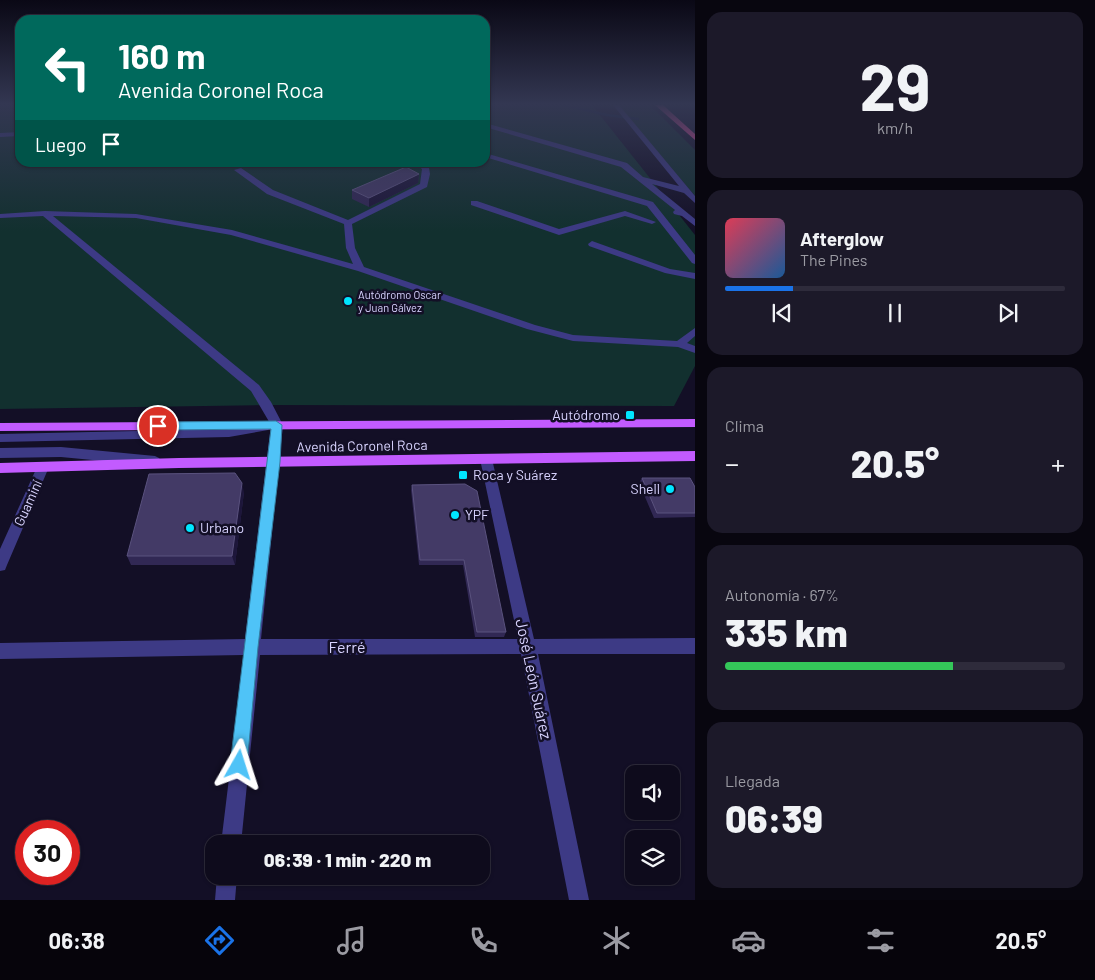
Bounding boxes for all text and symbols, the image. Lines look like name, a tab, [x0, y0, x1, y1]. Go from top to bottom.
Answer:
text: 160 m	[118, 34, 205, 76]
icon: left	[35, 35, 100, 100]
text: 29	[860, 46, 930, 124]
text: Avenida Coronel Roca	[118, 76, 324, 102]
text: km/h	[877, 118, 913, 137]
icon: arrive	[97, 130, 125, 158]
text: Luego	[35, 133, 87, 156]
text: Afterglow	[800, 227, 884, 250]
text: The Pines	[800, 250, 868, 269]
place label: Autódromo Oscar y Juan Gálvez	[358, 288, 441, 314]
marker: Autódromo Oscar y Juan Gálvez	[342, 295, 354, 307]
icon: previous	[768, 299, 796, 327]
icon: pause	[881, 299, 909, 327]
icon: next	[994, 299, 1022, 327]
pin	[137, 405, 179, 447]
place label: Autódromo	[552, 406, 620, 423]
marker: Autódromo	[624, 409, 636, 421]
icon: arrive	[144, 412, 172, 440]
text: Clima	[725, 416, 764, 435]
street label: Avenida Coronel Roca	[296, 436, 428, 455]
text: 20.5°	[851, 440, 939, 486]
text: −	[725, 446, 739, 480]
text: +	[1051, 446, 1065, 480]
place label: Roca y Suárez	[473, 466, 557, 483]
marker: Roca y Suárez	[457, 469, 469, 481]
street label: Guaminí	[10, 477, 45, 529]
place label: Shell	[630, 480, 660, 497]
marker: Shell	[664, 483, 676, 495]
place label: YPF	[465, 506, 489, 523]
marker: YPF	[449, 509, 461, 521]
place label: Urbano	[200, 519, 244, 536]
marker: Urbano	[184, 522, 196, 534]
text: Autonomía · 67%	[725, 585, 839, 604]
text: 335 km	[725, 609, 848, 655]
street label: José León Suárez	[512, 617, 557, 741]
street label: Ferré	[328, 637, 366, 656]
position arrow	[212, 738, 264, 790]
map controls	[625, 765, 680, 885]
button: sound	[625, 765, 680, 820]
text: Llegada	[725, 771, 780, 790]
text: 06:39	[725, 795, 823, 841]
speed limit sign: 30	[15, 820, 80, 885]
button: layers	[625, 830, 680, 885]
text: 06:39 · 1 min · 220 m	[264, 848, 431, 871]
icon: directions	[202, 923, 237, 958]
icon: music	[334, 923, 369, 958]
icon: phone	[466, 923, 501, 958]
icon: climate	[599, 923, 634, 958]
icon: car	[731, 923, 766, 958]
icon: filters	[863, 923, 898, 958]
text: 06:38	[49, 927, 105, 953]
text: 20.5°	[995, 927, 1046, 953]

